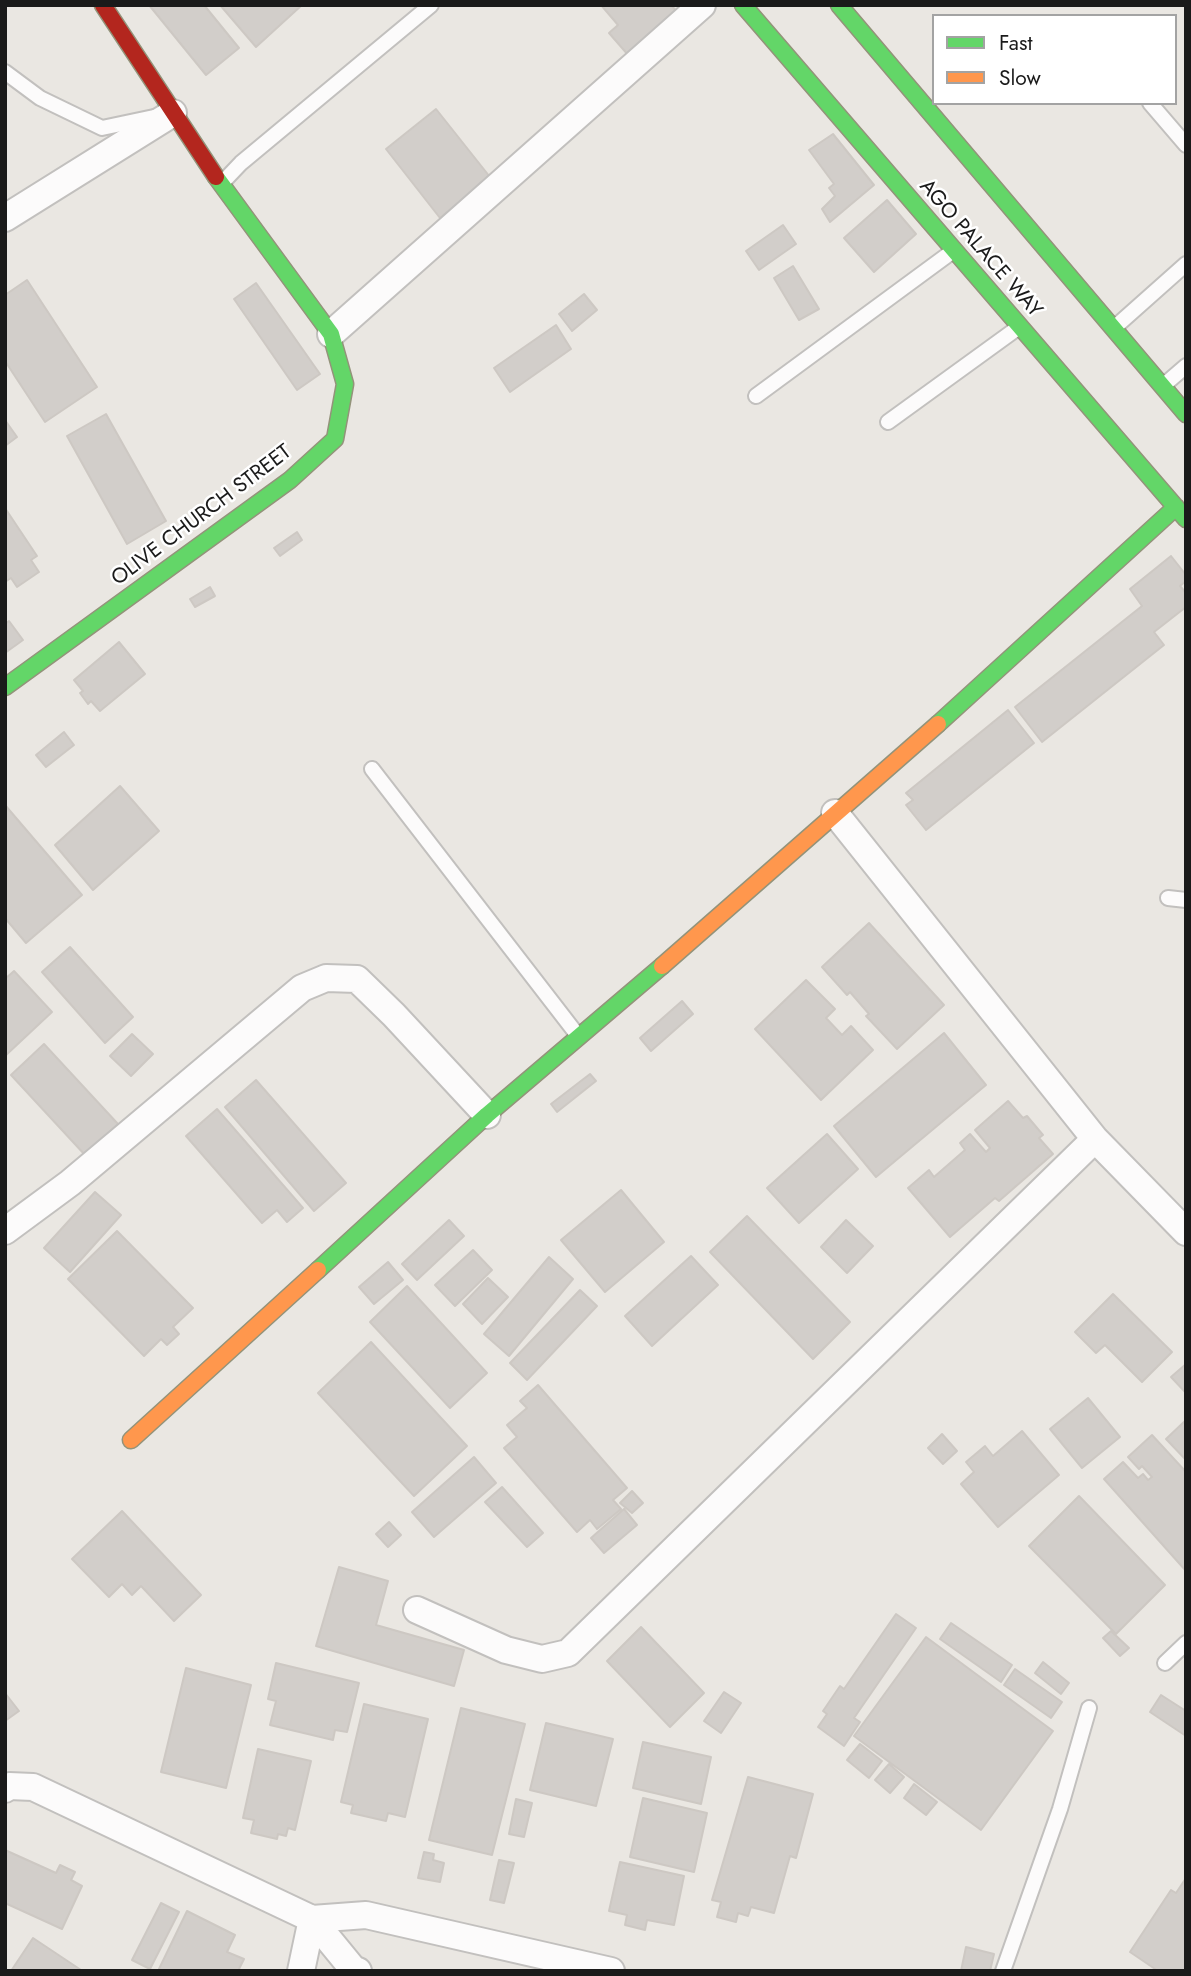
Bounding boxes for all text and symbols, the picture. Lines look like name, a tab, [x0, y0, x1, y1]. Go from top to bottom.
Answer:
legend	[932, 14, 1177, 105]
text: Fast	[999, 28, 1032, 58]
text: Slow	[999, 63, 1041, 93]
street label: AGO PALACE WAY	[913, 175, 1047, 323]
street label: OLIVE CHURCH STREET	[107, 440, 297, 592]

